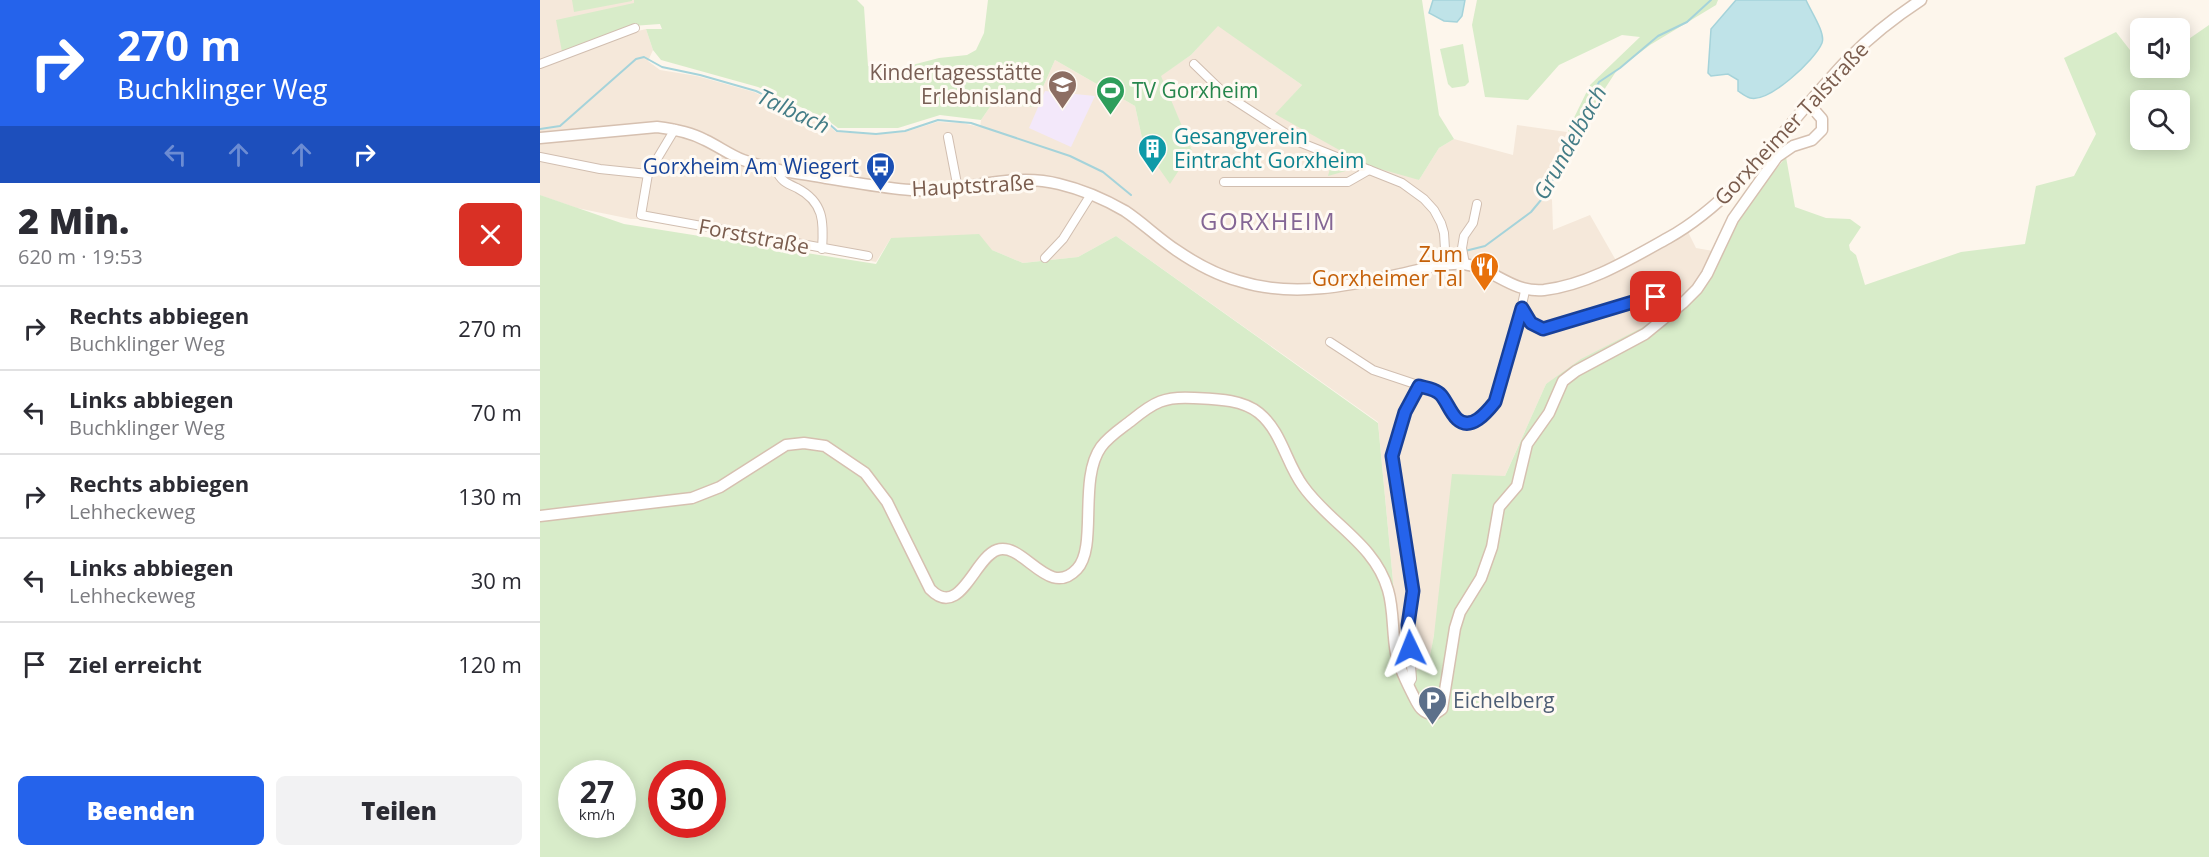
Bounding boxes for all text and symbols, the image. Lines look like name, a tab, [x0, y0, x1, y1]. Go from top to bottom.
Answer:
text: 270 m	[117, 16, 241, 73]
map controls	[2130, 18, 2190, 150]
button: sound	[2130, 18, 2190, 78]
icon: right	[18, 24, 96, 102]
street label: Gorxheimer Talstraße	[1708, 35, 1874, 211]
place label: Kindertagesstätte Erlebnisland	[869, 58, 1042, 110]
school or university icon: Kindertagesstätte Erlebnisland	[1047, 68, 1079, 110]
text: Buchklinger Weg	[117, 70, 328, 107]
sports icon: TV Gorxheim	[1095, 74, 1127, 116]
place label: TV Gorxheim	[1132, 76, 1258, 104]
water label: Talbach	[753, 80, 835, 140]
water label: Grundelbach	[1525, 80, 1613, 204]
button: search	[2130, 90, 2190, 150]
place label: Gesangverein Eintracht Gorxheim	[1174, 122, 1364, 174]
building icon: Gesangverein Eintracht Gorxheim	[1137, 132, 1169, 174]
icon: left	[159, 138, 192, 171]
icon: ahead	[222, 138, 255, 171]
icon: ahead	[285, 138, 318, 171]
icon: right	[348, 138, 381, 171]
bus stop icon: Gorxheim Am Wiegert	[864, 150, 896, 192]
place label: Gorxheim Am Wiegert	[643, 152, 859, 180]
street label: Hauptstraße	[911, 168, 1035, 202]
text: 2 Min.	[18, 196, 129, 245]
button: close	[459, 203, 522, 266]
district label: GORXHEIM	[1200, 204, 1336, 237]
street label: Forststraße	[696, 212, 812, 260]
place label: Zum Gorxheimer Tal	[1312, 240, 1463, 292]
text: 620 m · 19:53	[18, 243, 143, 270]
restaurant icon: Zum Gorxheimer Tal	[1468, 250, 1500, 292]
pin	[1630, 271, 1681, 322]
icon: arrive	[1639, 280, 1672, 313]
text: Rechts abbiegen	[69, 300, 249, 330]
icon: right	[18, 312, 51, 345]
text: 270 m	[458, 313, 522, 343]
text: Buchklinger Weg	[69, 330, 225, 357]
text: Links abbiegen	[69, 384, 234, 414]
icon: left	[18, 396, 51, 429]
text: 70 m	[471, 397, 522, 427]
text: Buchklinger Weg	[69, 414, 225, 441]
text: Rechts abbiegen	[69, 468, 249, 498]
icon: right	[18, 480, 51, 513]
text: 130 m	[458, 481, 522, 511]
text: Lehheckeweg	[69, 498, 195, 525]
text: Links abbiegen	[69, 552, 234, 582]
icon: left	[18, 564, 51, 597]
text: 30 m	[471, 565, 522, 595]
text: Lehheckeweg	[69, 582, 195, 609]
position arrow	[1378, 616, 1442, 680]
icon: arrive	[18, 648, 51, 681]
text: Ziel erreicht	[69, 649, 202, 679]
text: 120 m	[458, 649, 522, 679]
parking icon: Eichelberg	[1416, 684, 1448, 726]
place label: Eichelberg	[1453, 686, 1555, 714]
speed limit sign: 30	[648, 760, 726, 838]
text: 27	[580, 771, 614, 812]
button: Beenden	[18, 776, 264, 845]
button: Teilen	[276, 776, 522, 845]
text: km/h	[579, 804, 615, 824]

